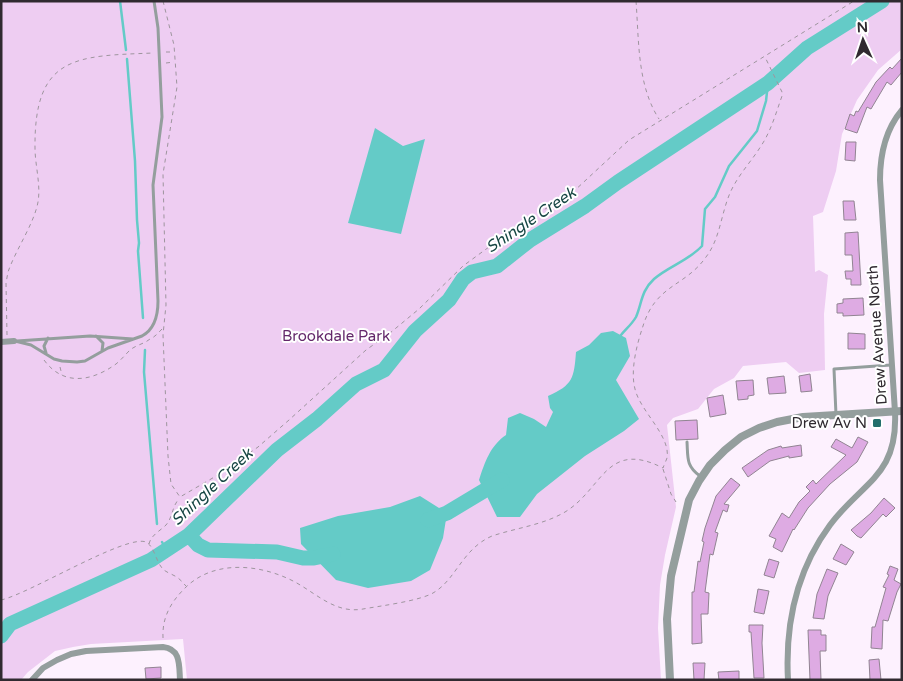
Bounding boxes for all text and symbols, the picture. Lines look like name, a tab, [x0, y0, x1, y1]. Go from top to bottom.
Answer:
north arrow	[838, 15, 888, 65]
text: N	[856, 19, 868, 36]
water label: Shingle Creek	[482, 182, 581, 257]
street label: Drew Avenue North	[863, 265, 891, 405]
park label: Brookdale Park	[282, 327, 390, 345]
place label: Drew Av N	[792, 414, 867, 432]
marker: Drew Av N	[871, 417, 883, 429]
water label: Shingle Creek	[167, 443, 258, 530]

